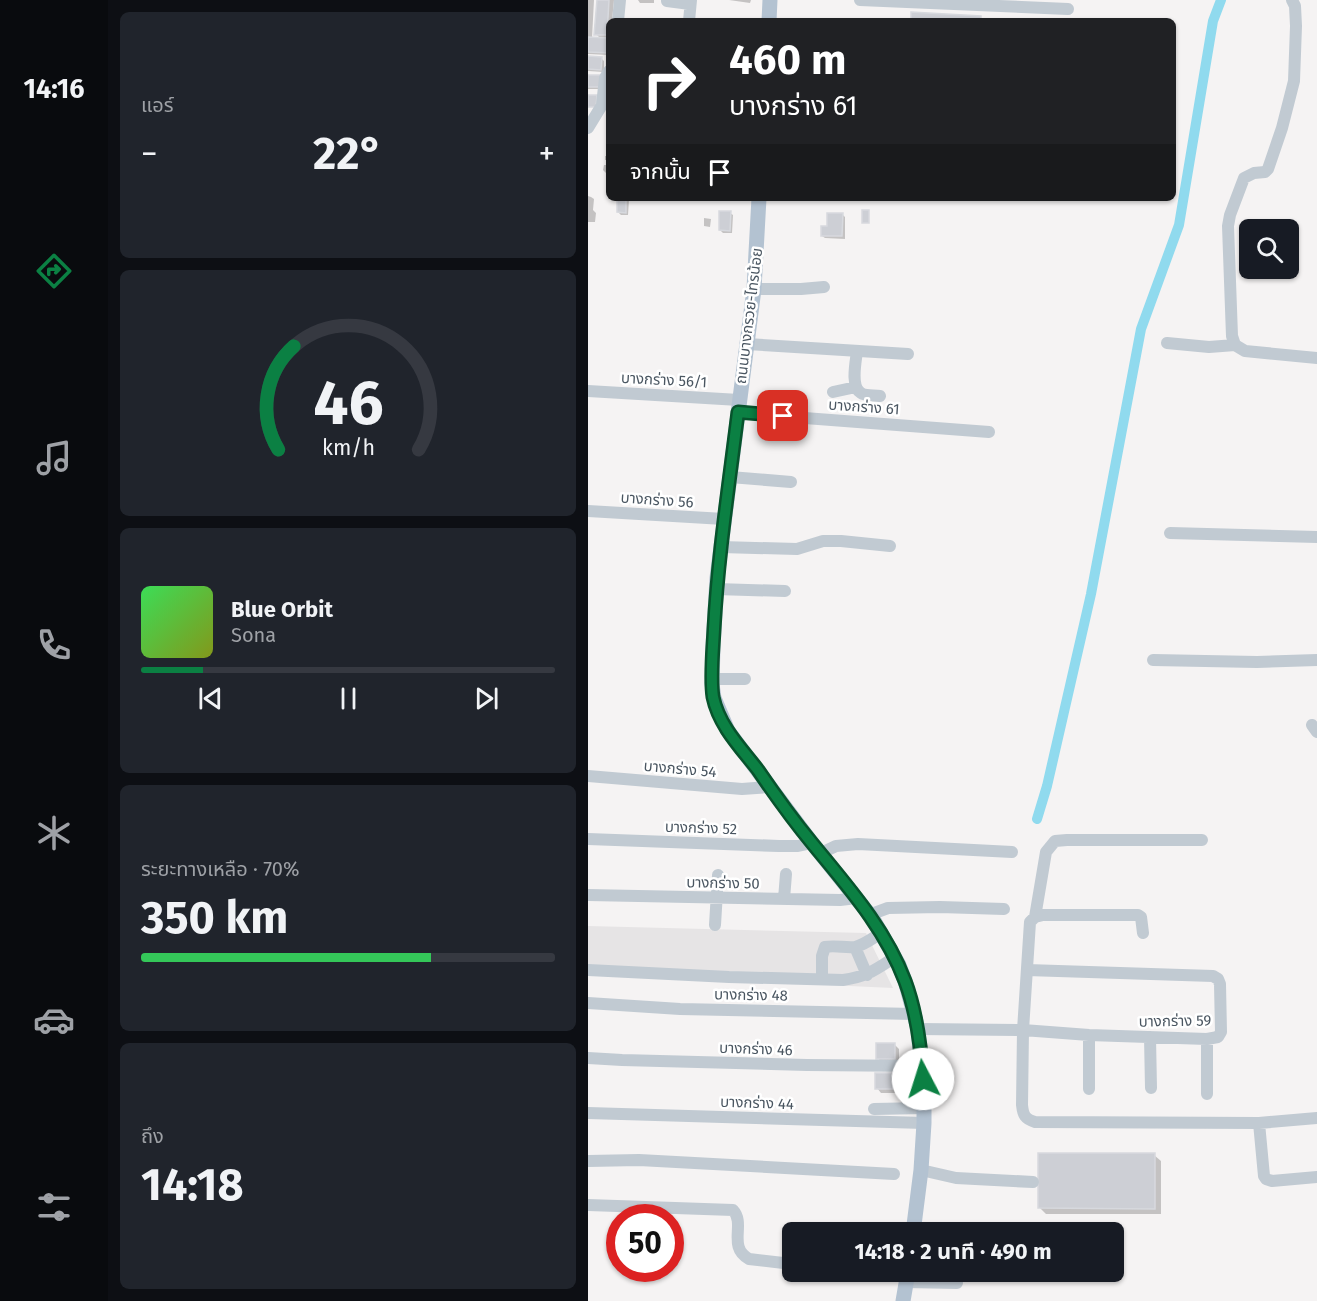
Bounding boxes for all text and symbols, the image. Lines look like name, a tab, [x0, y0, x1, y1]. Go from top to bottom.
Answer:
text: 460 m	[729, 35, 846, 85]
icon: right	[630, 42, 708, 120]
text: 14:16	[23, 73, 85, 105]
text: บางกร่าง 61	[729, 90, 858, 122]
text: แอร์	[141, 93, 173, 117]
text: 22°	[313, 127, 383, 181]
text: −	[141, 134, 158, 174]
text: +	[539, 134, 555, 174]
icon: arrive	[703, 156, 736, 189]
text: จากนั้น	[630, 158, 691, 185]
map controls	[1239, 219, 1299, 279]
button: search	[1239, 219, 1299, 279]
street label: ถนนบางกรวย-ไทรน้อย	[732, 247, 766, 385]
icon: directions	[33, 250, 75, 292]
text: 46	[313, 366, 383, 441]
street label: บางกร่าง 56/1	[620, 369, 708, 391]
pin	[757, 390, 808, 441]
street label: บางกร่าง 61	[828, 396, 900, 418]
icon: arrive	[766, 399, 799, 432]
text: km/h	[321, 435, 375, 461]
icon: music	[33, 437, 75, 479]
street label: บางกร่าง 56	[620, 488, 694, 512]
text: Blue Orbit	[231, 596, 333, 623]
text: Sona	[231, 623, 276, 647]
icon: phone	[33, 624, 75, 666]
icon: previous	[194, 682, 227, 715]
icon: pause	[332, 682, 365, 715]
icon: next	[470, 682, 503, 715]
street label: บางกร่าง 54	[643, 757, 717, 781]
icon: climate	[33, 812, 75, 854]
street label: บางกร่าง 52	[665, 818, 737, 838]
text: ระยะทางเหลือ · 70%	[141, 857, 299, 881]
street label: บางกร่าง 50	[686, 873, 760, 893]
text: 350 km	[141, 891, 288, 945]
street label: บางกร่าง 48	[714, 985, 788, 1005]
icon: car	[33, 999, 75, 1041]
street label: บางกร่าง 59	[1138, 1011, 1212, 1031]
street label: บางกร่าง 46	[719, 1039, 793, 1059]
position arrow	[891, 1047, 955, 1111]
street label: บางกร่าง 44	[720, 1093, 794, 1113]
text: ถึง	[141, 1124, 164, 1148]
text: 14:18	[141, 1158, 244, 1212]
icon: filters	[33, 1186, 75, 1228]
speed limit sign: 50	[606, 1204, 684, 1282]
text: 14:18 · 2 นาที · 490 m	[854, 1238, 1052, 1265]

